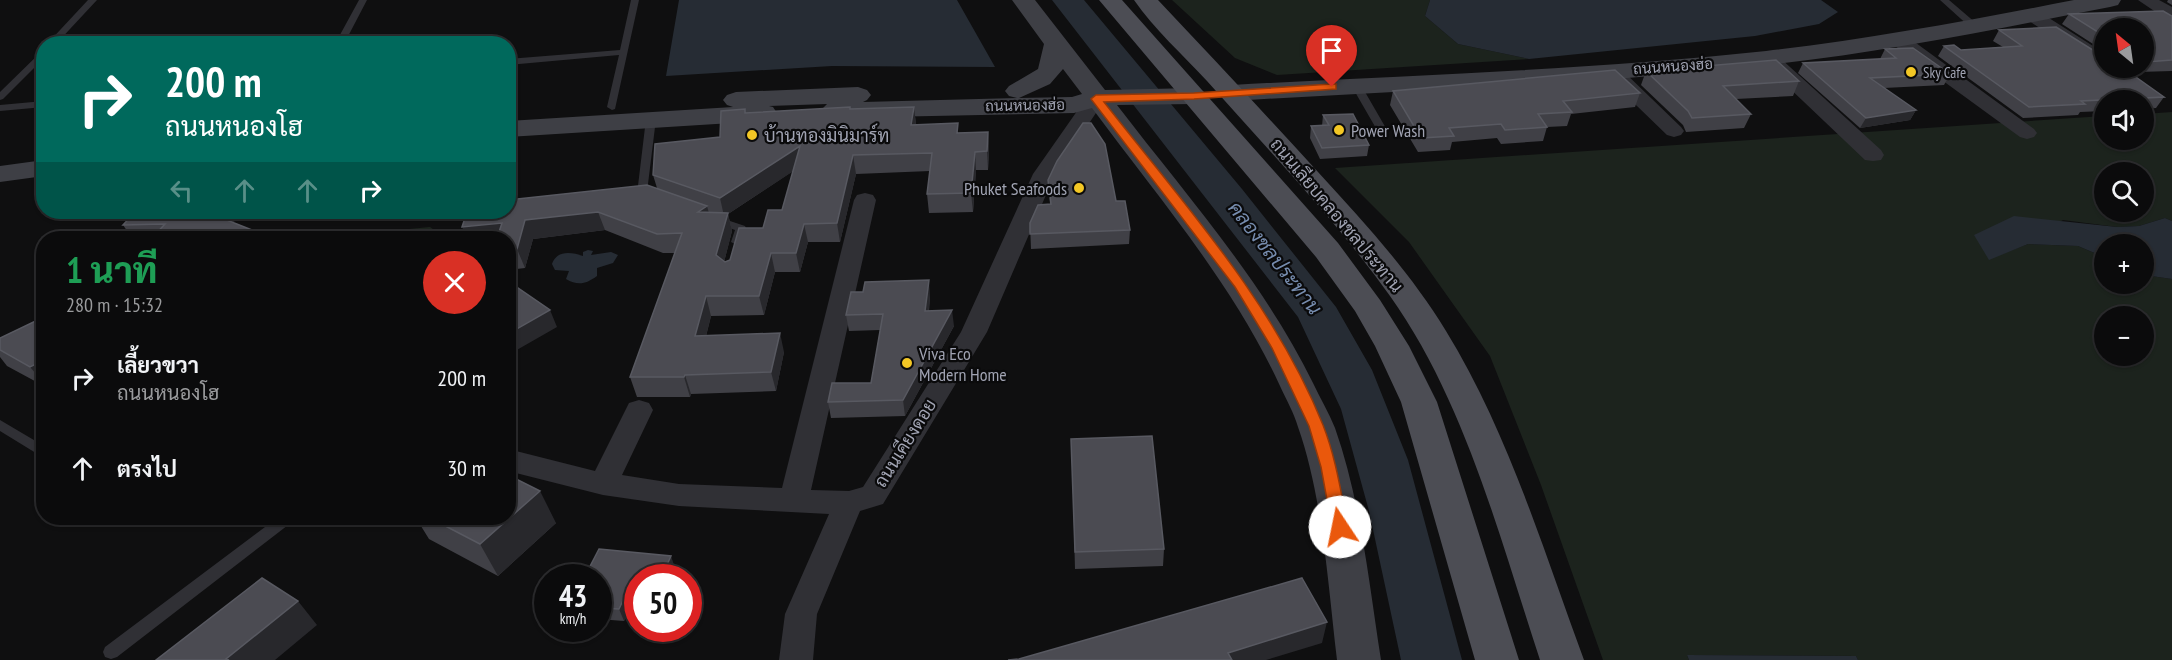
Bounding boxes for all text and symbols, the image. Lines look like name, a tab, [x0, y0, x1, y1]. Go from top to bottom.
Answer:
north arrow	[2094, 18, 2154, 78]
map controls	[2094, 18, 2154, 366]
pin	[1306, 25, 1357, 87]
icon: arrive	[1315, 34, 1348, 67]
text: 200 m	[165, 54, 262, 109]
street label: ถนนหนองฮ่อ	[1633, 54, 1713, 78]
icon: right	[66, 60, 144, 138]
place label: Sky Cafe	[1923, 63, 1966, 82]
marker: Sky Cafe	[1904, 65, 1918, 79]
button: sound	[2094, 90, 2154, 150]
street label: ถนนหนองฮ่อ	[985, 95, 1065, 115]
text: ถนนหนองโฮ	[165, 109, 303, 143]
place label: Power Wash	[1351, 119, 1425, 142]
place label: บ้านทองมินิมาร์ท	[764, 123, 889, 147]
marker: Power Wash	[1332, 123, 1346, 137]
marker: บ้านทองมินิมาร์ท	[745, 128, 759, 142]
street label: ถนนเลียบคลองชลประทาน	[1266, 133, 1408, 297]
button: search	[2094, 162, 2154, 222]
icon: left	[165, 174, 198, 207]
icon: ahead	[228, 174, 261, 207]
icon: ahead	[291, 174, 324, 207]
icon: right	[354, 174, 387, 207]
place label: Phuket Seafoods	[964, 177, 1067, 200]
marker: Phuket Seafoods	[1072, 181, 1086, 195]
water label: คลองชลประทาน	[1223, 197, 1327, 319]
button: +	[2094, 234, 2154, 294]
text: 1 นาที	[66, 246, 157, 293]
button: close	[423, 251, 486, 314]
text: 280 m · 15:32	[66, 292, 163, 318]
button: −	[2094, 306, 2154, 366]
place label: Viva Eco Modern Home	[918, 342, 1007, 386]
text: เลี้ยวขวา	[117, 351, 199, 379]
marker: Viva Eco Modern Home	[900, 356, 914, 370]
icon: right	[66, 362, 99, 395]
text: 200 m	[437, 364, 486, 392]
text: ถนนหนองโฮ	[117, 380, 219, 406]
street label: ถนนเคียงดอย	[868, 394, 941, 491]
icon: ahead	[66, 452, 99, 485]
text: 30 m	[447, 454, 486, 482]
text: ตรงไป	[117, 455, 177, 483]
position arrow	[1308, 495, 1372, 559]
speed limit sign: 50	[624, 564, 702, 642]
text: 43	[559, 576, 587, 615]
text: km/h	[560, 609, 586, 628]

